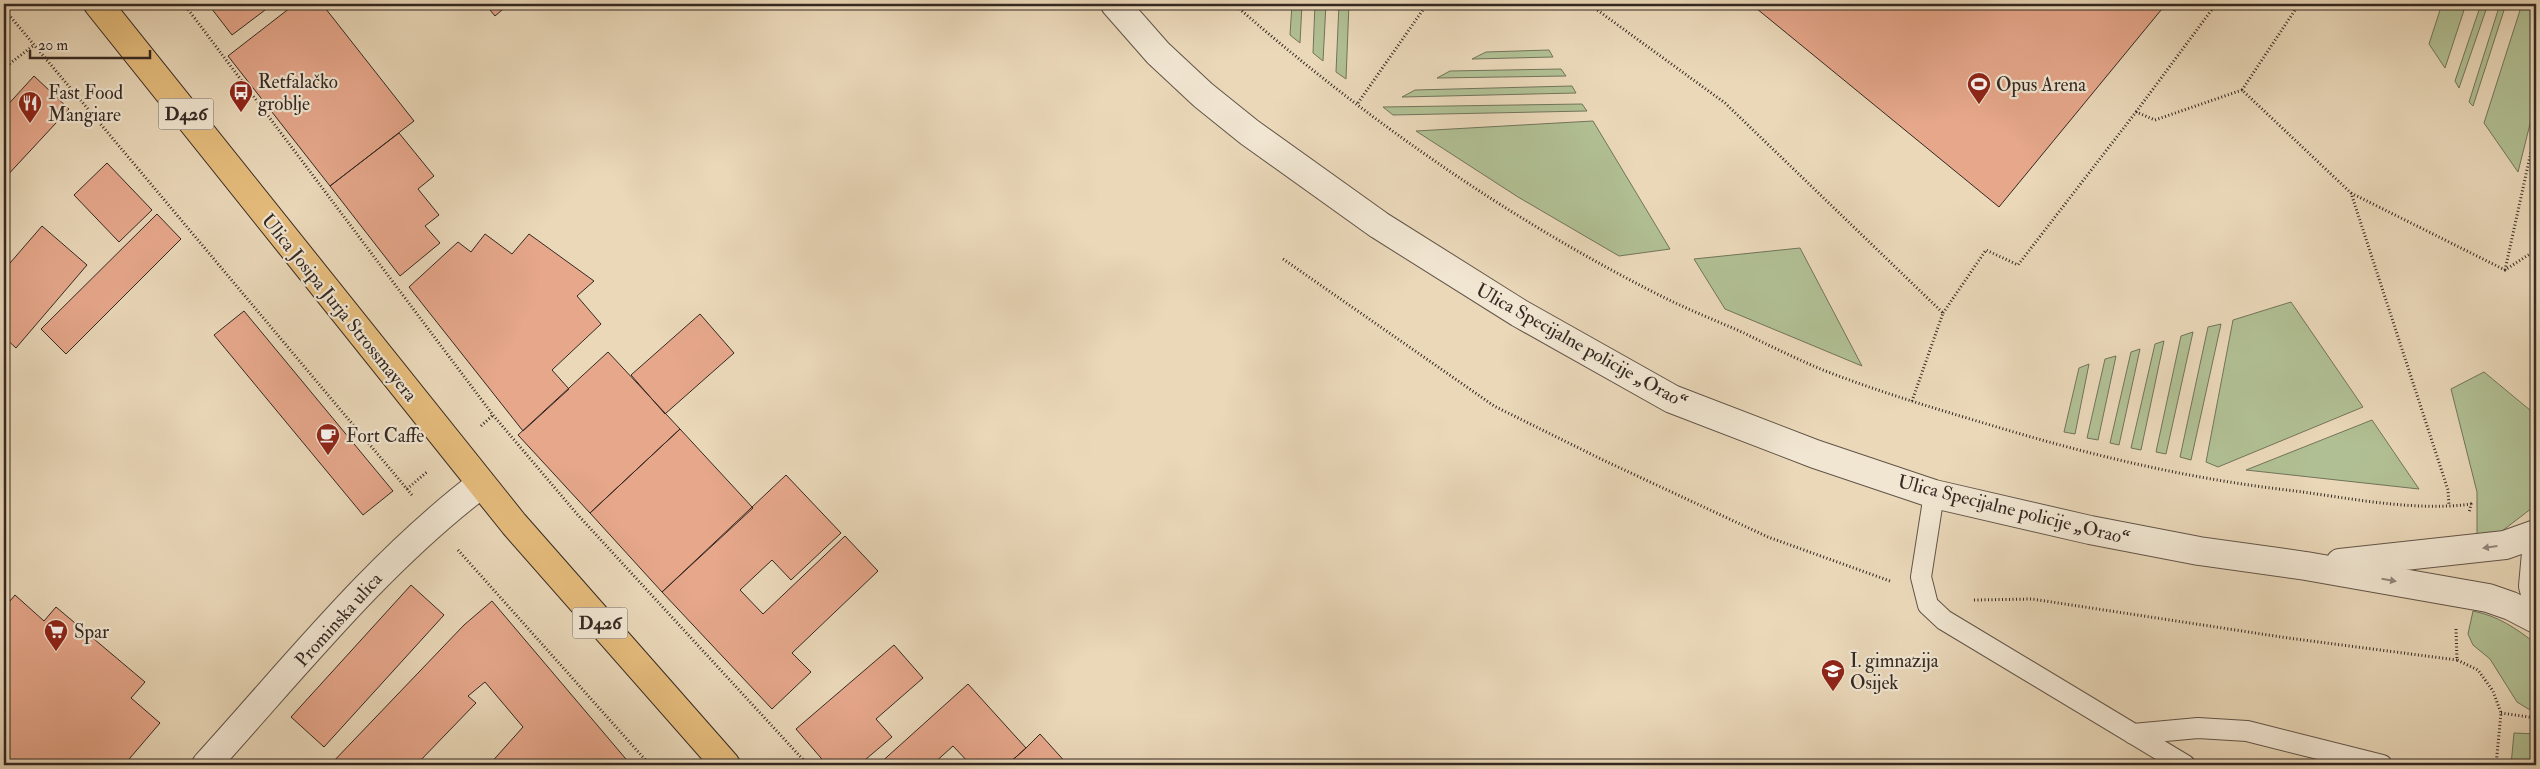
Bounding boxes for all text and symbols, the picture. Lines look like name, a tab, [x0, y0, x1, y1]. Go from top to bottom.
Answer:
scale bar	[30, 28, 150, 60]
text: 20 m	[38, 36, 68, 55]
place label: Retfalačko groblje	[258, 70, 338, 116]
sports icon: Opus Arena	[1966, 71, 1992, 105]
place label: Opus Arena	[1996, 73, 2086, 98]
bus stop icon: Retfalačko groblje	[228, 79, 254, 113]
place label: Fast Food Mangiare	[48, 81, 124, 127]
restaurant icon: Fast Food Mangiare	[17, 90, 43, 124]
road number: D426	[158, 98, 214, 130]
street label: Ulica Josipa Jurja Strossmayera	[255, 209, 422, 407]
street label: Ulica Specijalne policije „Orao“	[1471, 278, 1691, 415]
cafe icon: Fort Caffe	[315, 422, 341, 456]
place label: Fort Caffe	[346, 424, 424, 448]
street label: Ulica Specijalne policije „Orao“	[1895, 470, 2132, 551]
one-way arrow	[2481, 543, 2497, 551]
street label: Prominska ulica	[290, 567, 388, 672]
one-way arrow	[2381, 577, 2397, 585]
road number: D426	[572, 608, 628, 638]
supermarket icon: Spar	[43, 618, 69, 652]
place label: Spar	[74, 620, 109, 645]
place label: I. gimnazija Osijek	[1850, 649, 1939, 695]
school or university icon: I. gimnazija Osijek	[1820, 658, 1846, 692]

